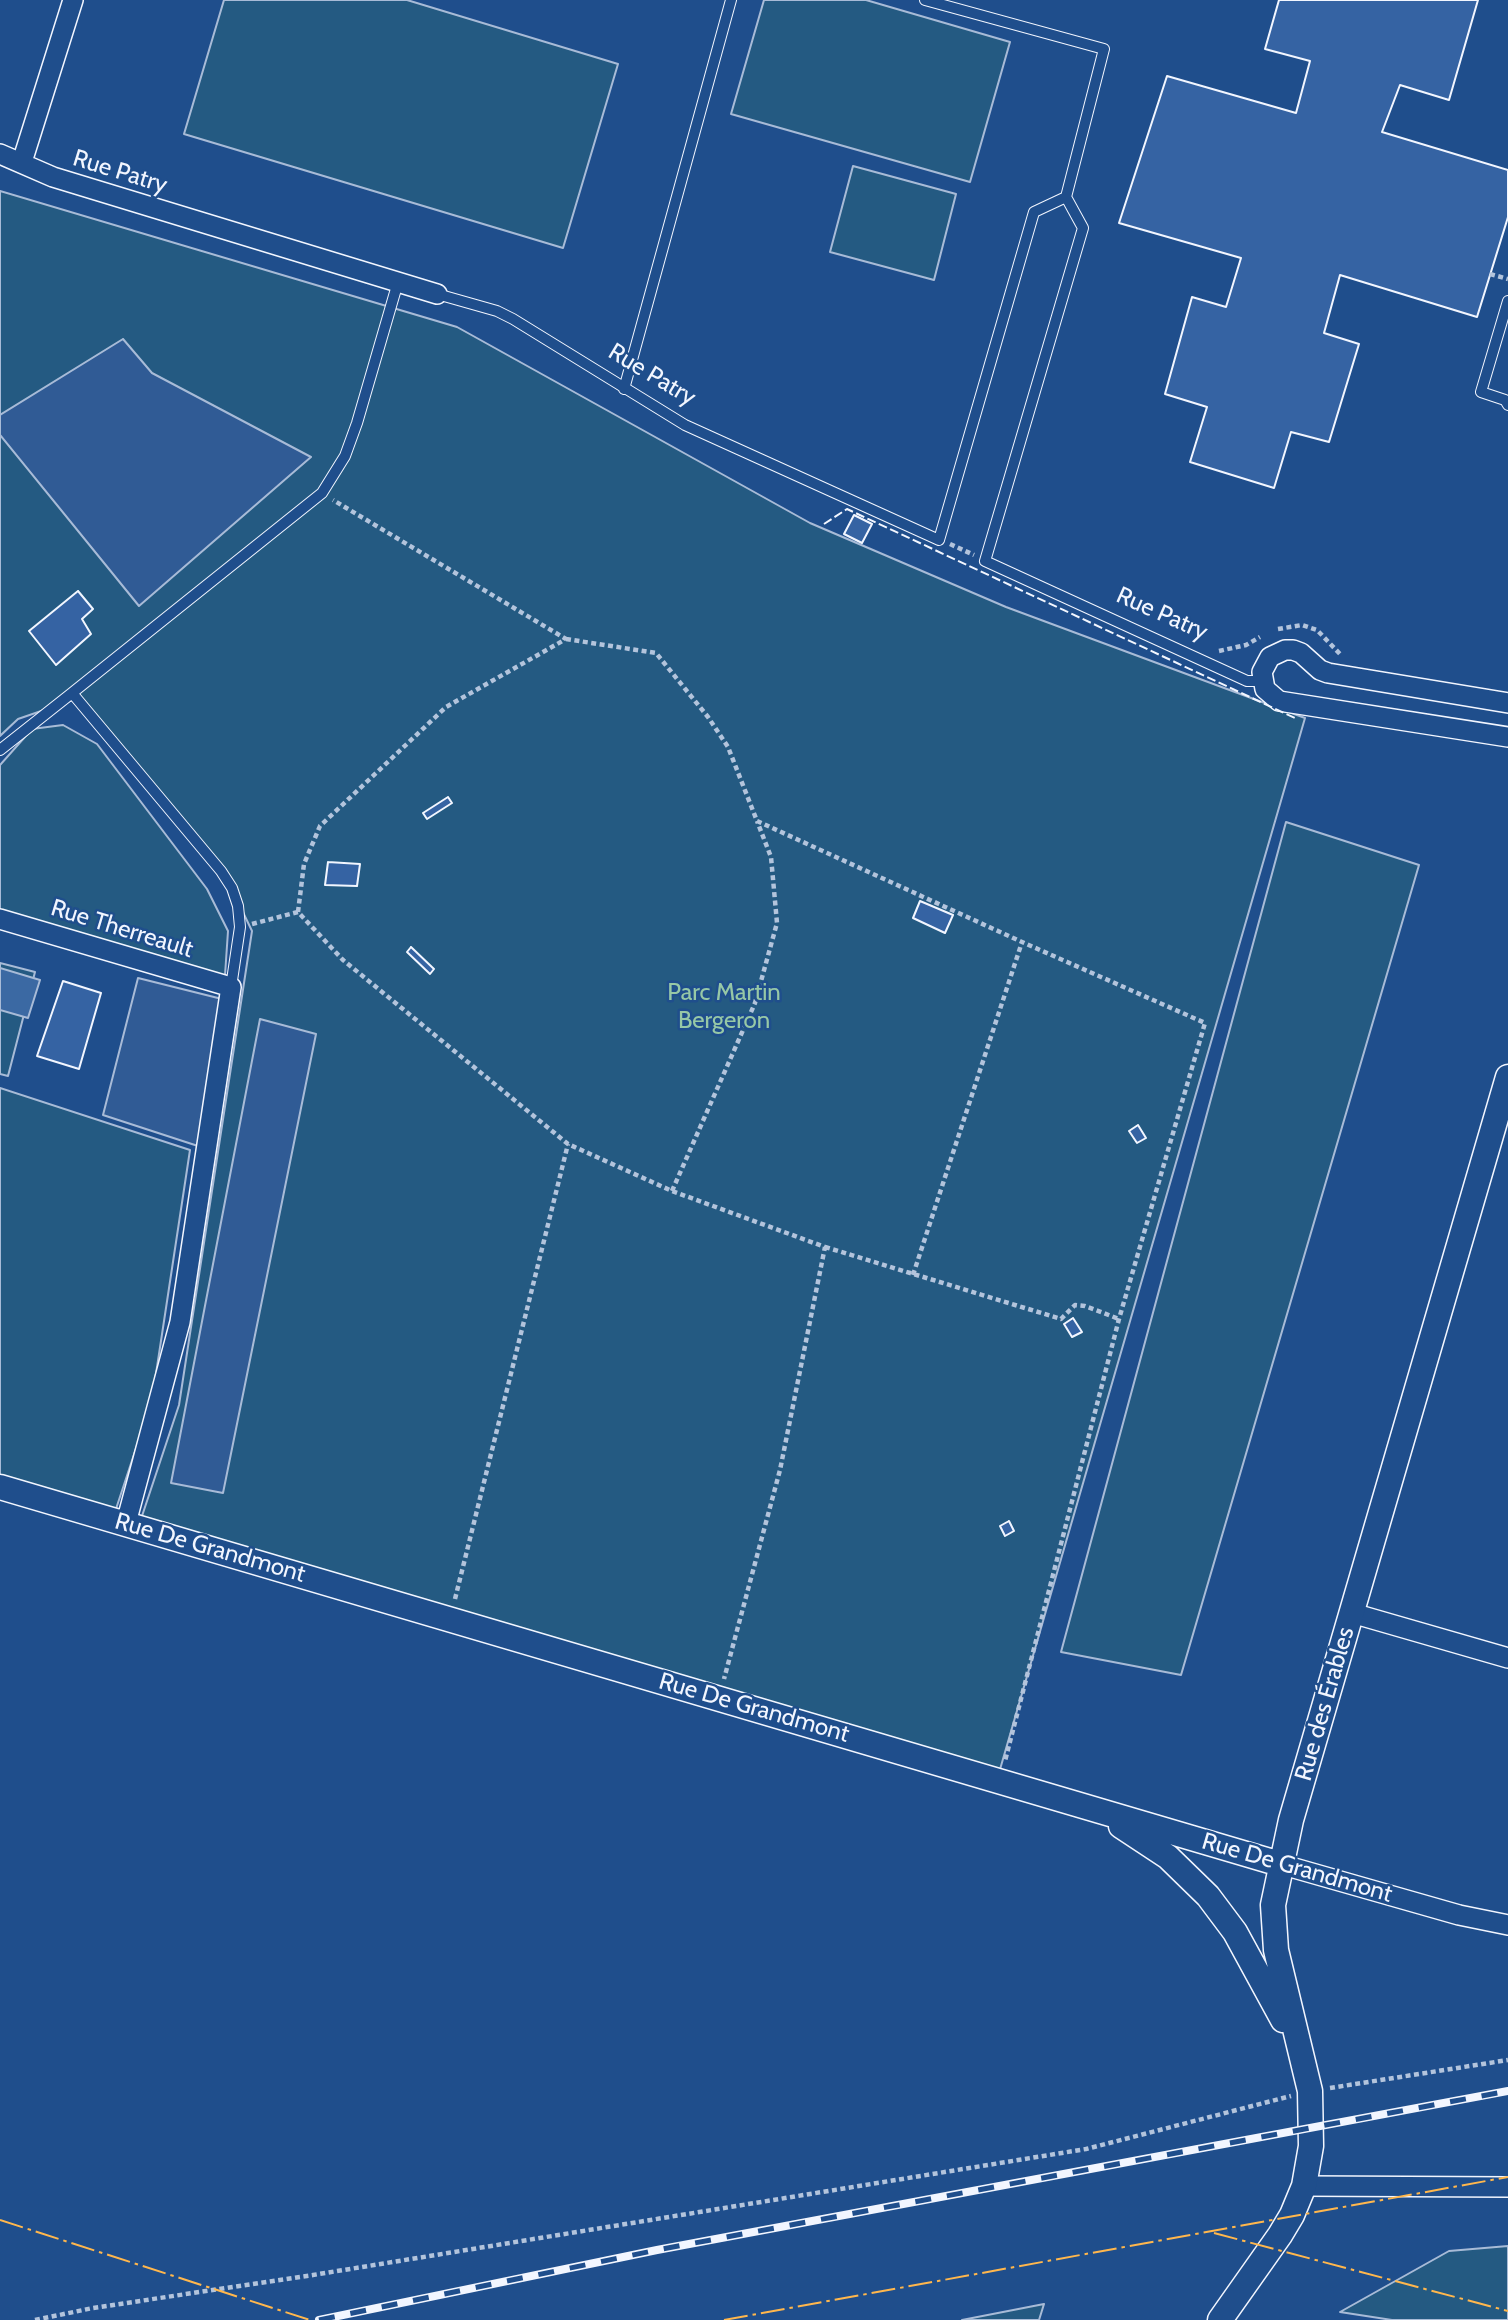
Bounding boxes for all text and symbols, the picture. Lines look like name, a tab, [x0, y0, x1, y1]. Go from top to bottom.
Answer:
street label: Rue Patry	[69, 144, 171, 200]
street label: Rue Patry	[603, 338, 701, 412]
street label: Rue Patry	[1112, 581, 1212, 647]
street label: Rue Therreault	[47, 894, 197, 964]
park label: Parc Martin Bergeron	[667, 979, 781, 1035]
street label: Rue De Grandmont	[112, 1507, 308, 1589]
street label: Rue des Érables	[1289, 1624, 1361, 1784]
street label: Rue De Grandmont	[656, 1667, 852, 1749]
street label: Rue De Grandmont	[1199, 1827, 1395, 1909]

